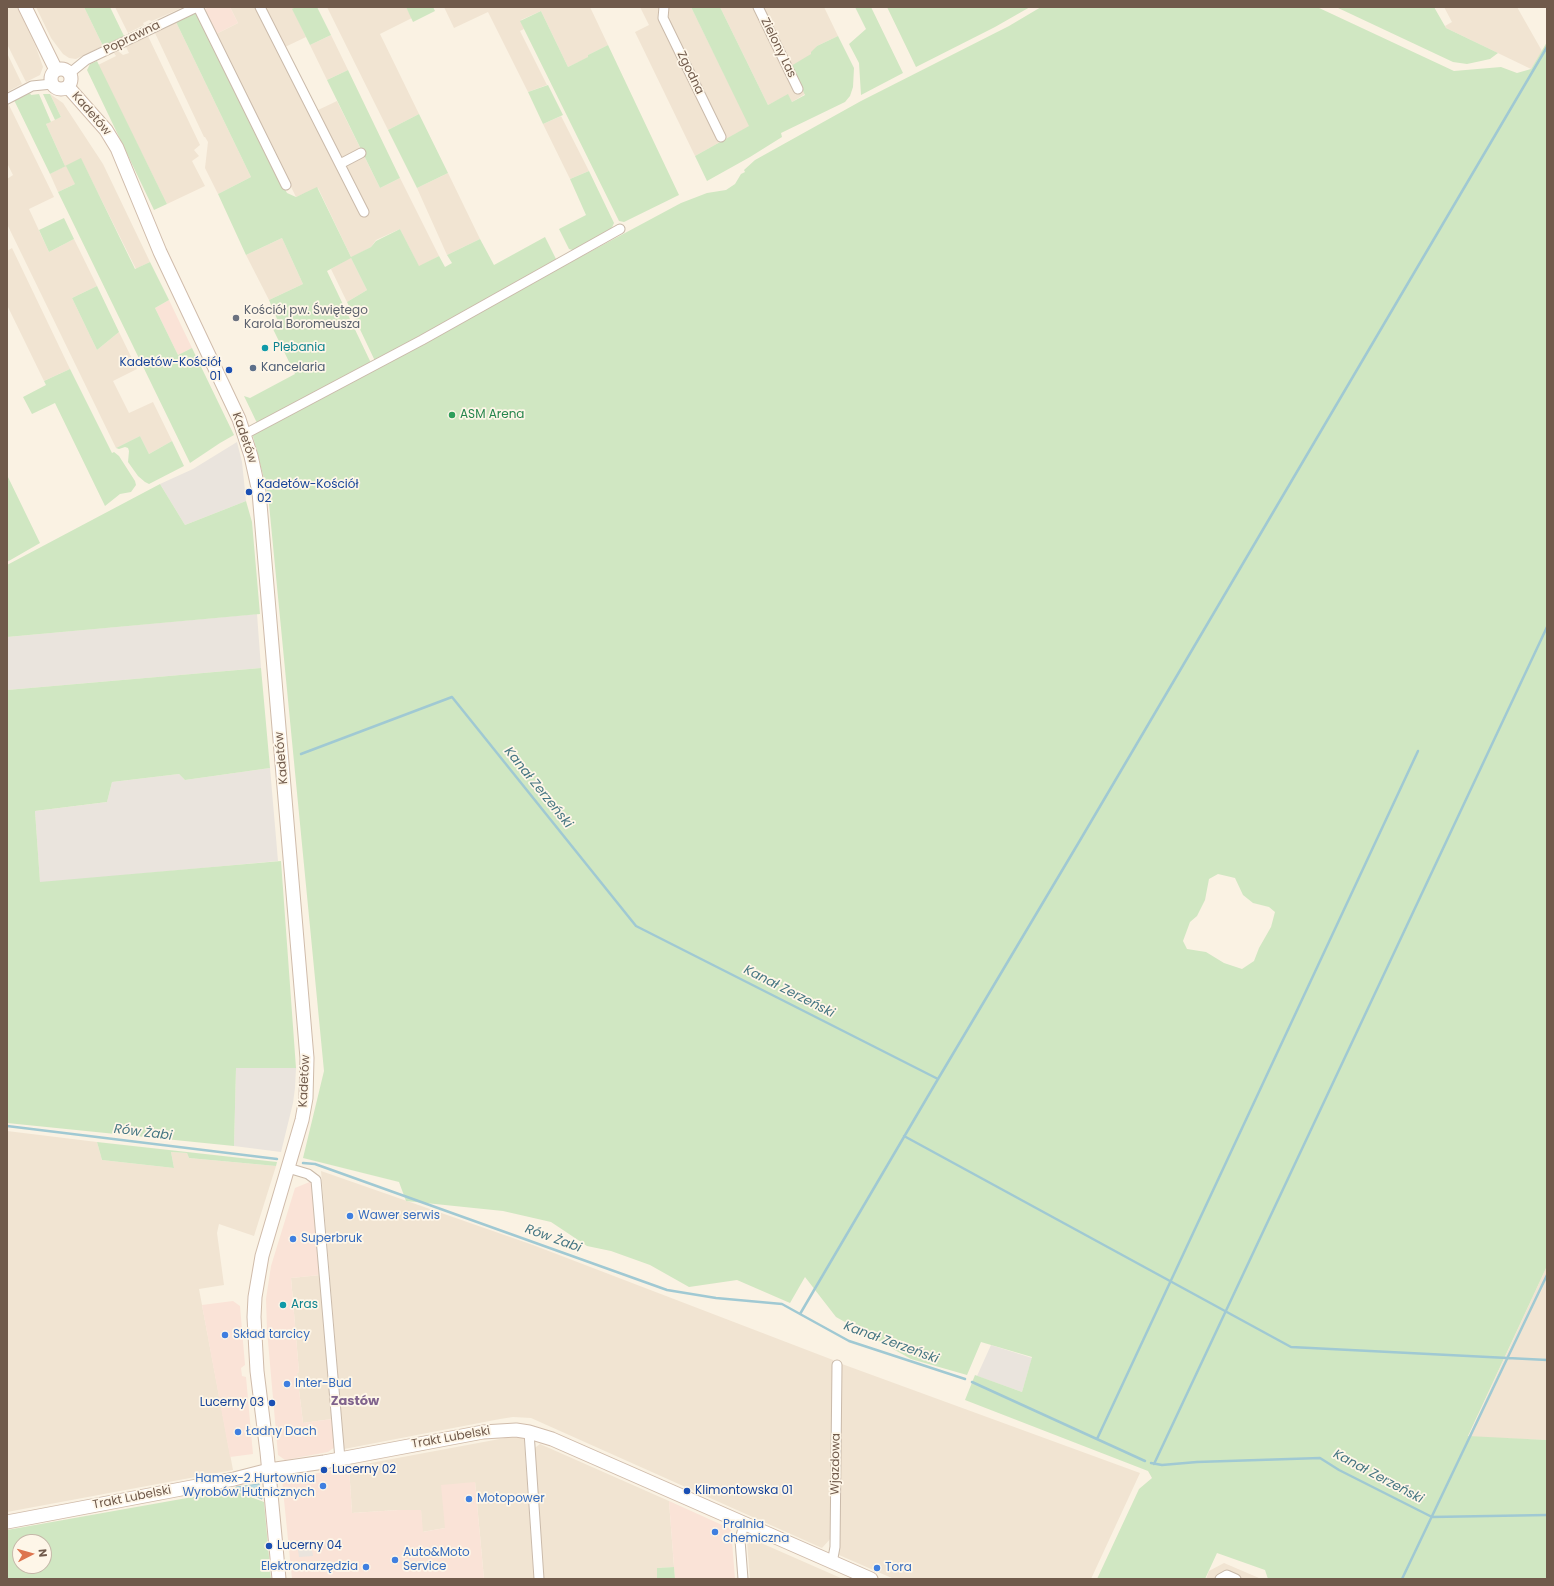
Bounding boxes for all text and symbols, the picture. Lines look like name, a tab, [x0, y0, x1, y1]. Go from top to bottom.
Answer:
street label: Zielony Las	[757, 16, 799, 80]
street label: Poprawna	[101, 18, 163, 58]
street label: Zgodna	[673, 49, 707, 97]
street label: Kadetów	[68, 89, 114, 139]
place label: Kościół pw. Świętego Karola Boromeusza	[244, 304, 368, 332]
marker: Kościół pw. Świętego Karola Boromeusza	[231, 313, 241, 323]
place label: Plebania	[273, 341, 325, 355]
marker: Plebania	[260, 343, 270, 353]
place label: Kadetów-Kościół 01	[120, 356, 221, 384]
place label: Kancelaria	[261, 361, 325, 375]
marker: Kancelaria	[248, 363, 258, 373]
marker: Kadetów-Kościół 01	[224, 365, 234, 375]
place label: ASM Arena	[460, 408, 524, 422]
marker: ASM Arena	[447, 410, 457, 420]
street label: Kadetów	[229, 411, 259, 465]
place label: Kadetów-Kościół 02	[257, 478, 358, 506]
marker: Kadetów-Kościół 02	[244, 487, 254, 497]
street label: Kadetów	[273, 731, 291, 785]
water label: Kanał Zerzeński	[501, 744, 575, 832]
water label: Kanał Zerzeński	[741, 962, 837, 1022]
street label: Kadetów	[296, 1054, 314, 1108]
water label: Rów Żabi	[113, 1122, 173, 1144]
place label: Wawer serwis	[358, 1209, 440, 1223]
marker: Wawer serwis	[345, 1211, 355, 1221]
water label: Rów Żabi	[523, 1222, 583, 1256]
place label: Superbruk	[301, 1232, 362, 1246]
marker: Superbruk	[288, 1234, 298, 1244]
place label: Aras	[291, 1298, 318, 1312]
marker: Aras	[278, 1300, 288, 1310]
water label: Kanał Zerzeński	[841, 1319, 941, 1367]
place label: Skład tarcicy	[233, 1328, 310, 1342]
marker: Skład tarcicy	[220, 1330, 230, 1340]
place label: Inter-Bud	[295, 1377, 352, 1391]
marker: Inter-Bud	[282, 1379, 292, 1389]
district label: Zastów	[331, 1394, 379, 1410]
place label: Lucerny 03	[200, 1396, 264, 1410]
marker: Lucerny 03	[267, 1398, 277, 1408]
street label: Trakt Lubelski	[411, 1424, 491, 1452]
place label: Ładny Dach	[246, 1425, 317, 1439]
marker: Ładny Dach	[233, 1427, 243, 1437]
street label: Wjazdowa	[828, 1433, 844, 1495]
water label: Kanał Zerzeński	[1330, 1447, 1426, 1507]
place label: Lucerny 02	[332, 1463, 396, 1477]
marker: Lucerny 02	[319, 1465, 329, 1475]
place label: Hamex-2 Hurtownia Wyrobów Hutnicznych	[182, 1472, 315, 1500]
marker: Hamex-2 Hurtownia Wyrobów Hutnicznych	[318, 1481, 328, 1491]
street label: Trakt Lubelski	[92, 1483, 172, 1513]
place label: Klimontowska 01	[695, 1484, 793, 1498]
marker: Klimontowska 01	[682, 1486, 692, 1496]
place label: Motopower	[477, 1492, 545, 1506]
marker: Motopower	[464, 1494, 474, 1504]
place label: Pralnia chemiczna	[723, 1518, 789, 1546]
marker: Pralnia chemiczna	[710, 1527, 720, 1537]
north arrow	[12, 1534, 52, 1574]
place label: Lucerny 04	[277, 1539, 342, 1553]
marker: Lucerny 04	[264, 1541, 274, 1551]
place label: Auto&Moto Service	[403, 1546, 470, 1574]
text: N	[35, 1548, 51, 1558]
marker: Auto&Moto Service	[390, 1555, 400, 1565]
place label: Elektronarzędzia	[261, 1560, 358, 1574]
place label: Tora	[885, 1561, 912, 1575]
marker: Elektronarzędzia	[361, 1562, 371, 1572]
marker: Tora	[872, 1563, 882, 1573]

